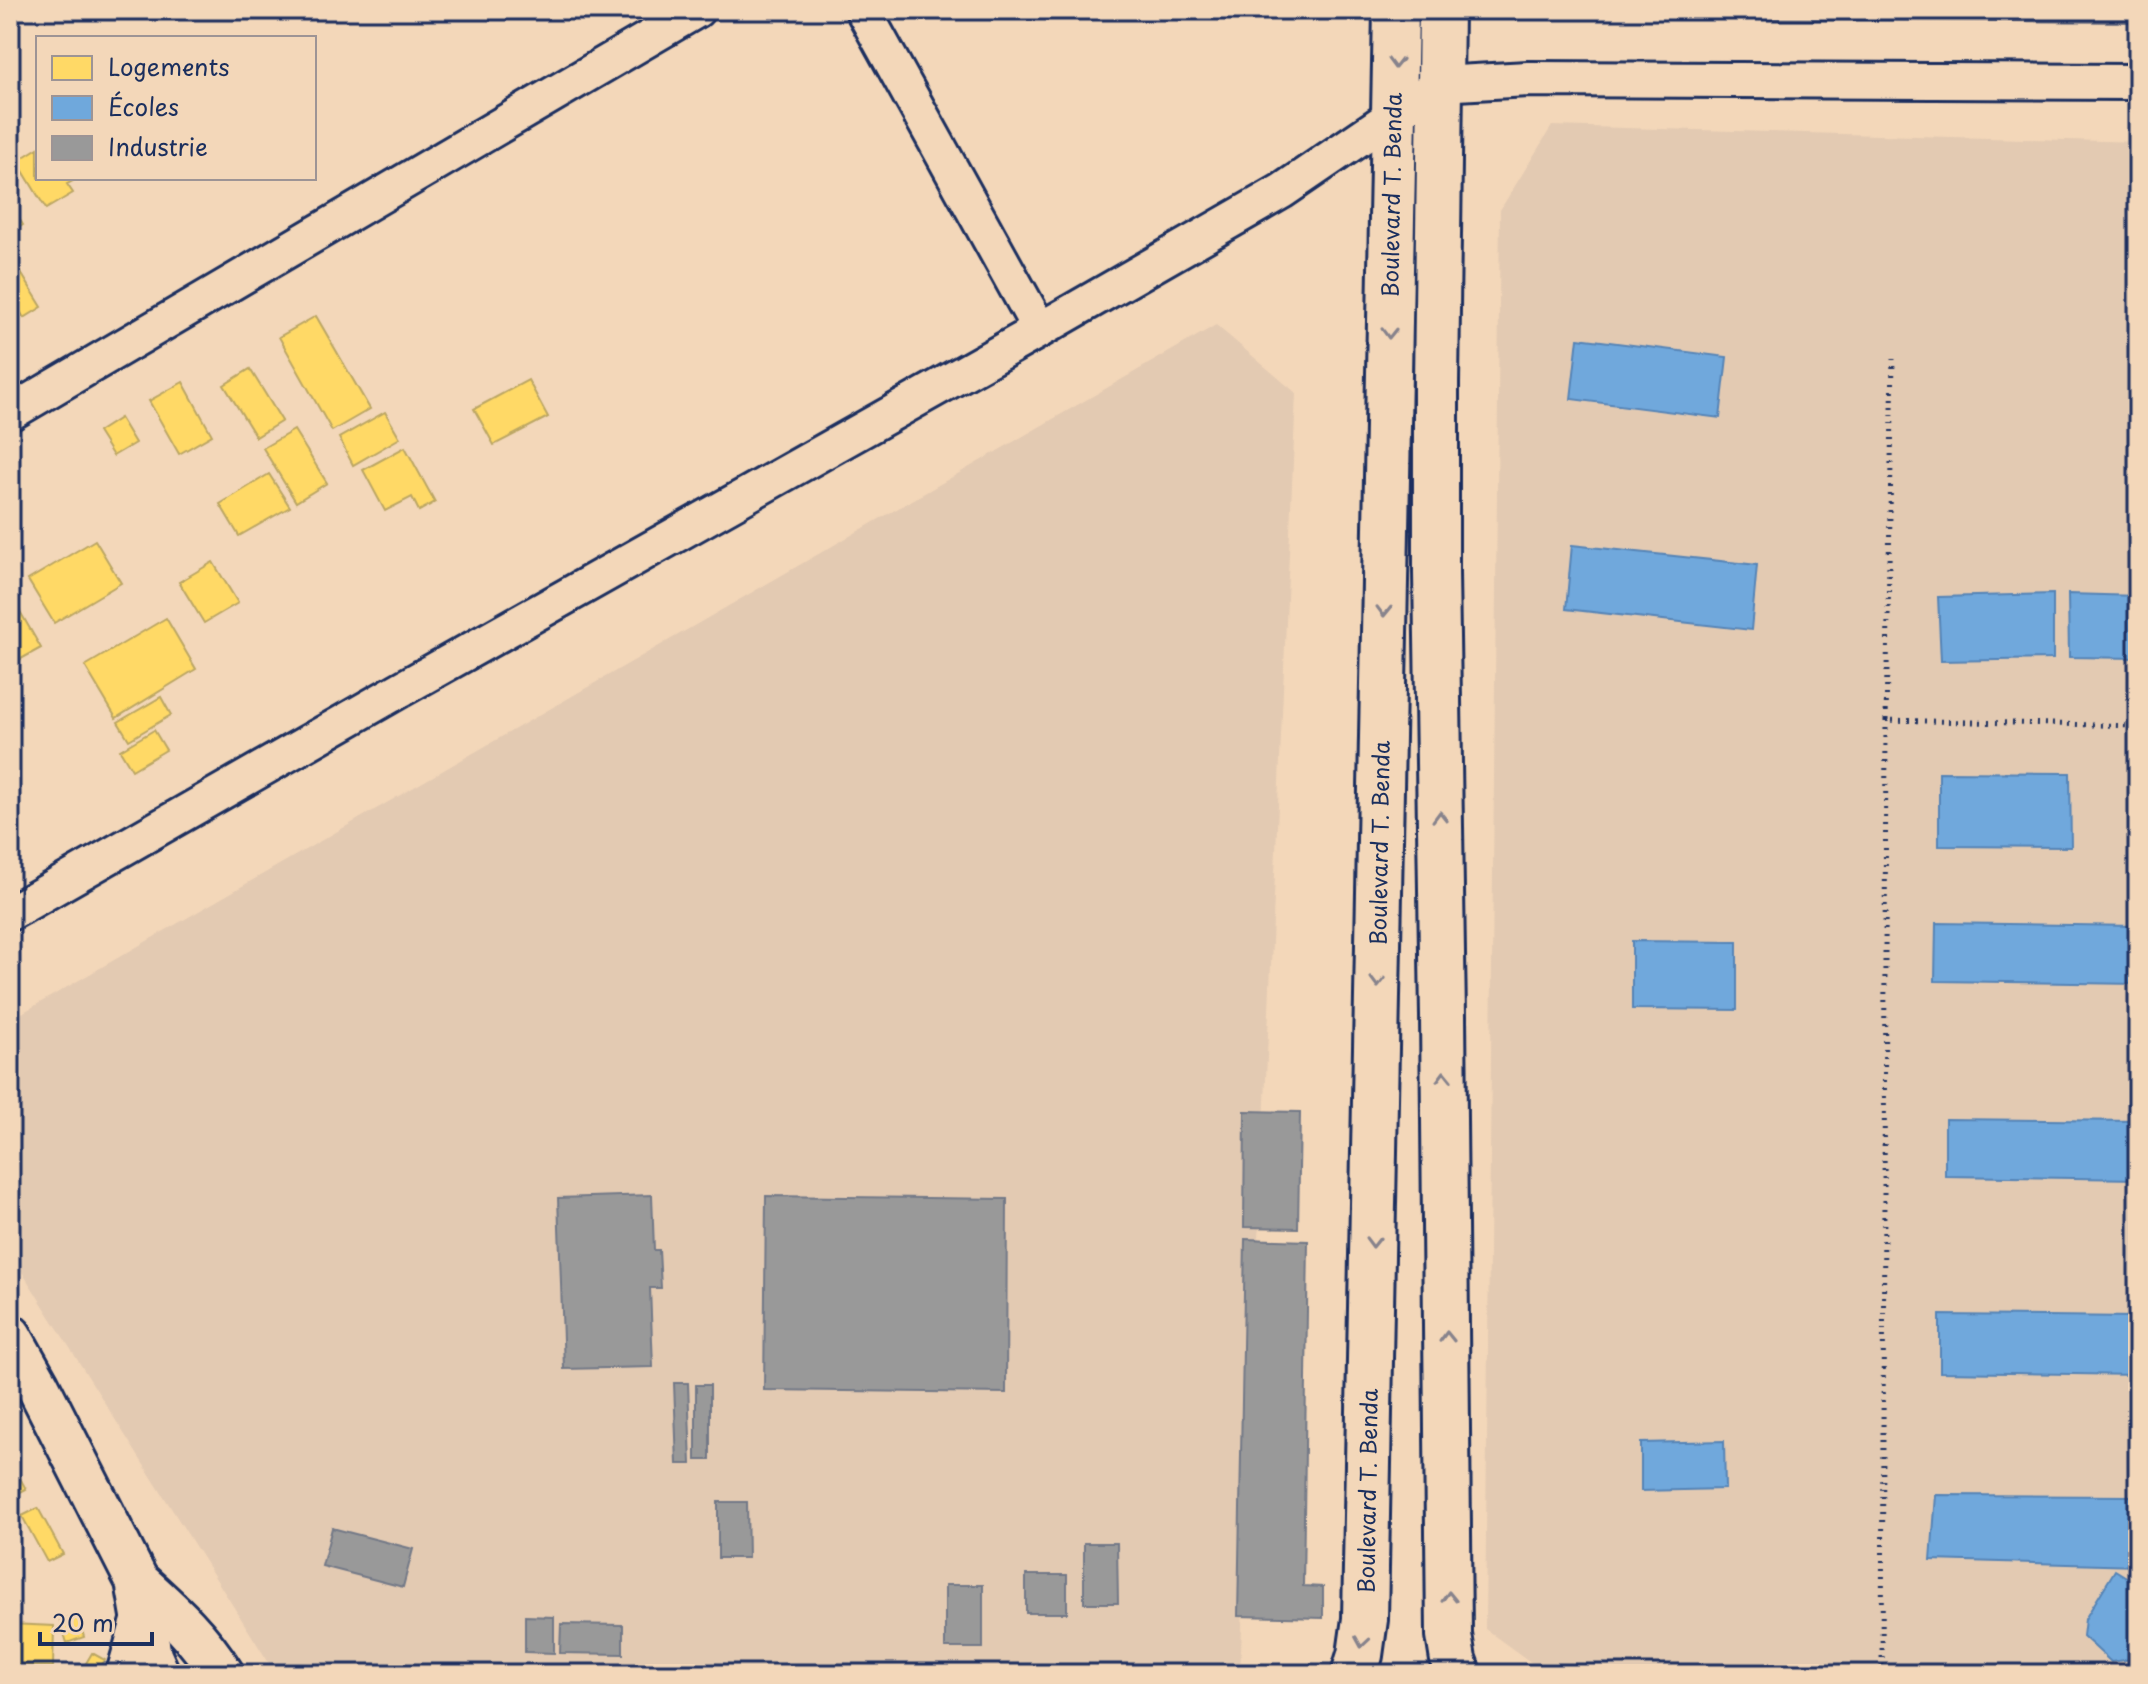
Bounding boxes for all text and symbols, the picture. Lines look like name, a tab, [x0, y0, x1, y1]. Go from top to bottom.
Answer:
legend	[36, 36, 316, 180]
text: Logements	[108, 48, 230, 84]
one-way arrow	[1386, 57, 1403, 70]
text: Écoles	[108, 88, 179, 124]
street label: Boulevard T. Benda	[1372, 92, 1409, 298]
text: Industrie	[108, 128, 208, 164]
one-way arrow	[1381, 327, 1398, 340]
one-way arrow	[1376, 605, 1393, 618]
street label: Boulevard T. Benda	[1360, 740, 1397, 946]
one-way arrow	[1431, 810, 1449, 823]
one-way arrow	[1369, 976, 1387, 989]
one-way arrow	[1435, 1070, 1453, 1083]
one-way arrow	[1365, 1236, 1382, 1249]
one-way arrow	[1438, 1330, 1455, 1343]
street label: Boulevard T. Benda	[1348, 1388, 1385, 1594]
one-way arrow	[1440, 1590, 1458, 1603]
scale bar	[40, 1596, 152, 1646]
text: 20 m	[52, 1604, 114, 1640]
one-way arrow	[1354, 1635, 1371, 1649]

